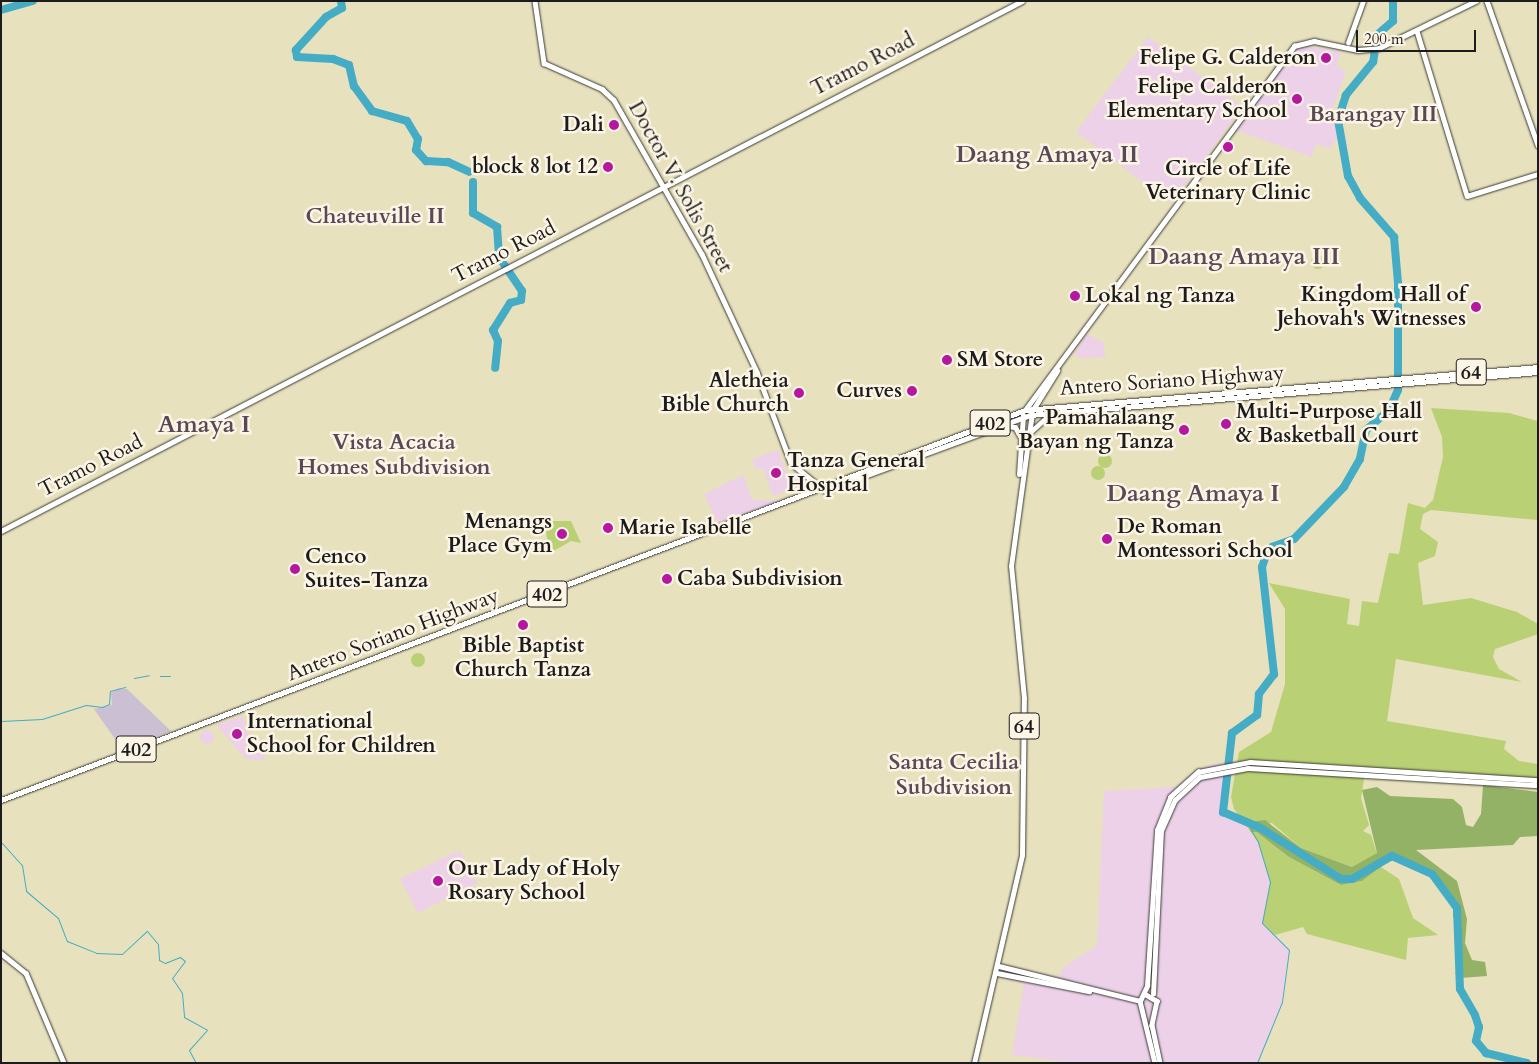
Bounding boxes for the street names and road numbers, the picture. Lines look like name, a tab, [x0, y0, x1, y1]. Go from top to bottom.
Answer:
street label: Tramo Road	[807, 28, 919, 102]
street label: Doctor V. Solis Street	[622, 97, 738, 277]
street label: Tramo Road	[448, 215, 560, 289]
road number: 64	[1455, 354, 1487, 390]
street label: Antero Soriano Highway	[1059, 361, 1285, 401]
road number: 402	[969, 406, 1011, 440]
street label: Tramo Road	[35, 429, 147, 503]
road number: 402	[526, 576, 568, 612]
street label: Antero Soriano Highway	[284, 583, 502, 687]
road number: 64	[1008, 708, 1040, 744]
road number: 402	[115, 732, 157, 766]

